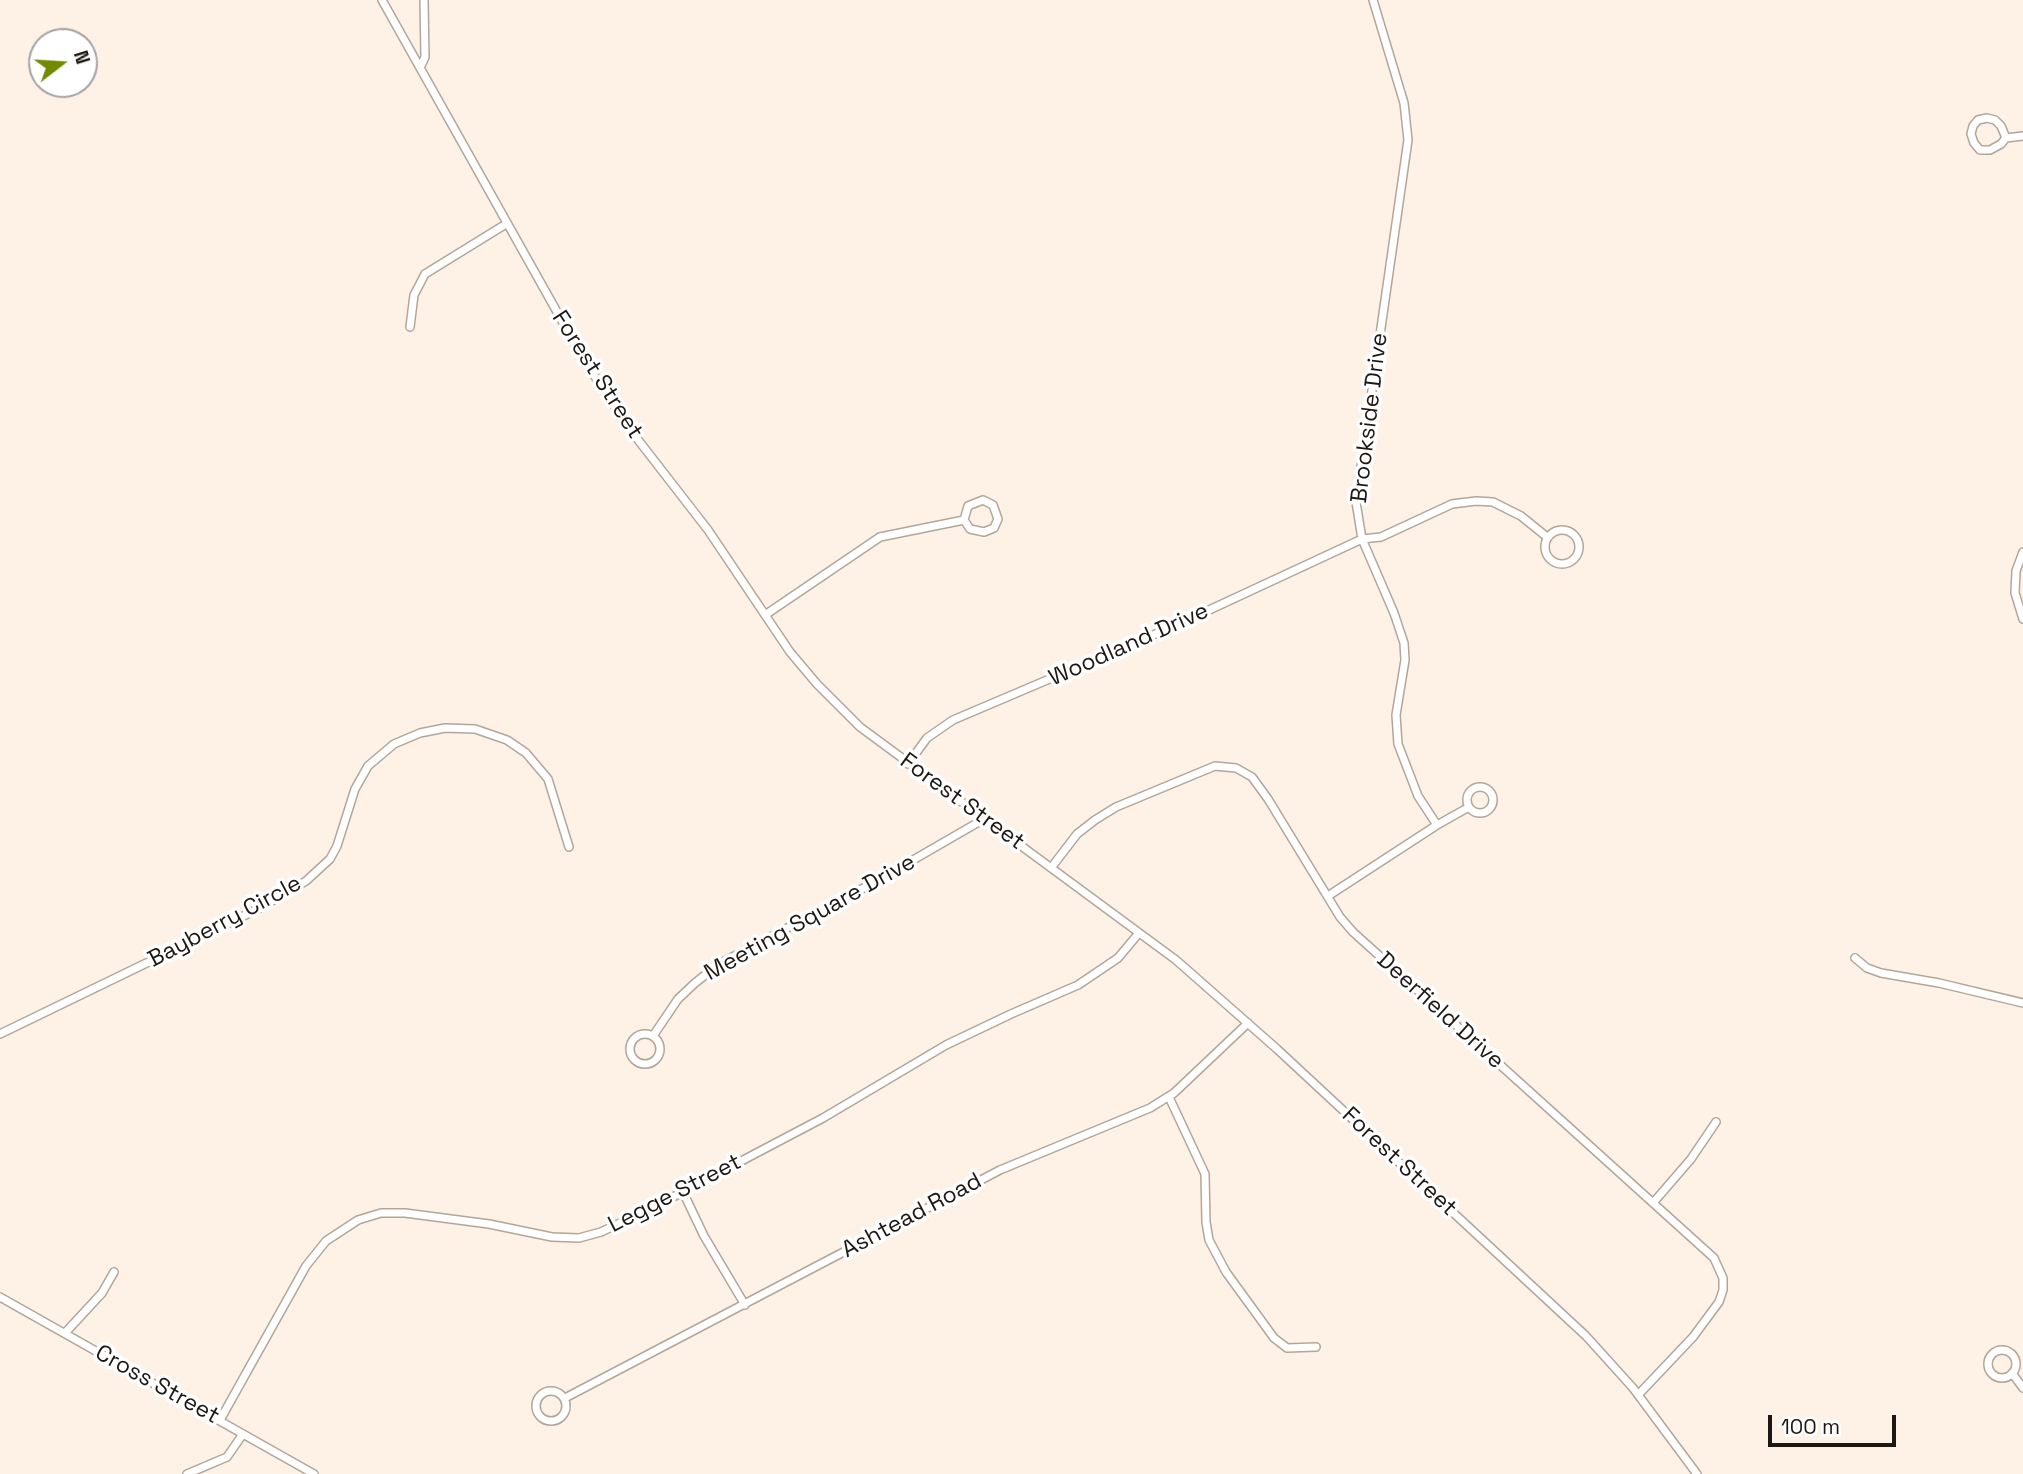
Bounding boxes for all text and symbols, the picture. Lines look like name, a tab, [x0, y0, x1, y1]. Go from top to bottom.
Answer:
north arrow	[28, 28, 98, 98]
text: N	[68, 48, 95, 67]
street label: Forest Street	[545, 306, 649, 444]
street label: Brookside Drive	[1346, 331, 1394, 505]
street label: Woodland Drive	[1045, 597, 1213, 693]
street label: Forest Street	[894, 748, 1030, 856]
street label: Meeting Square Drive	[700, 849, 920, 987]
street label: Bayberry Circle	[144, 870, 306, 974]
street label: Deerfield Drive	[1371, 947, 1509, 1075]
street label: Forest Street	[1336, 1102, 1462, 1222]
street label: Legge Street	[604, 1149, 746, 1239]
street label: Ashtead Road	[837, 1168, 987, 1264]
street label: Cross Street	[90, 1340, 224, 1430]
scale bar	[1771, 1400, 1899, 1444]
text: 100 m	[1781, 1413, 1840, 1440]

